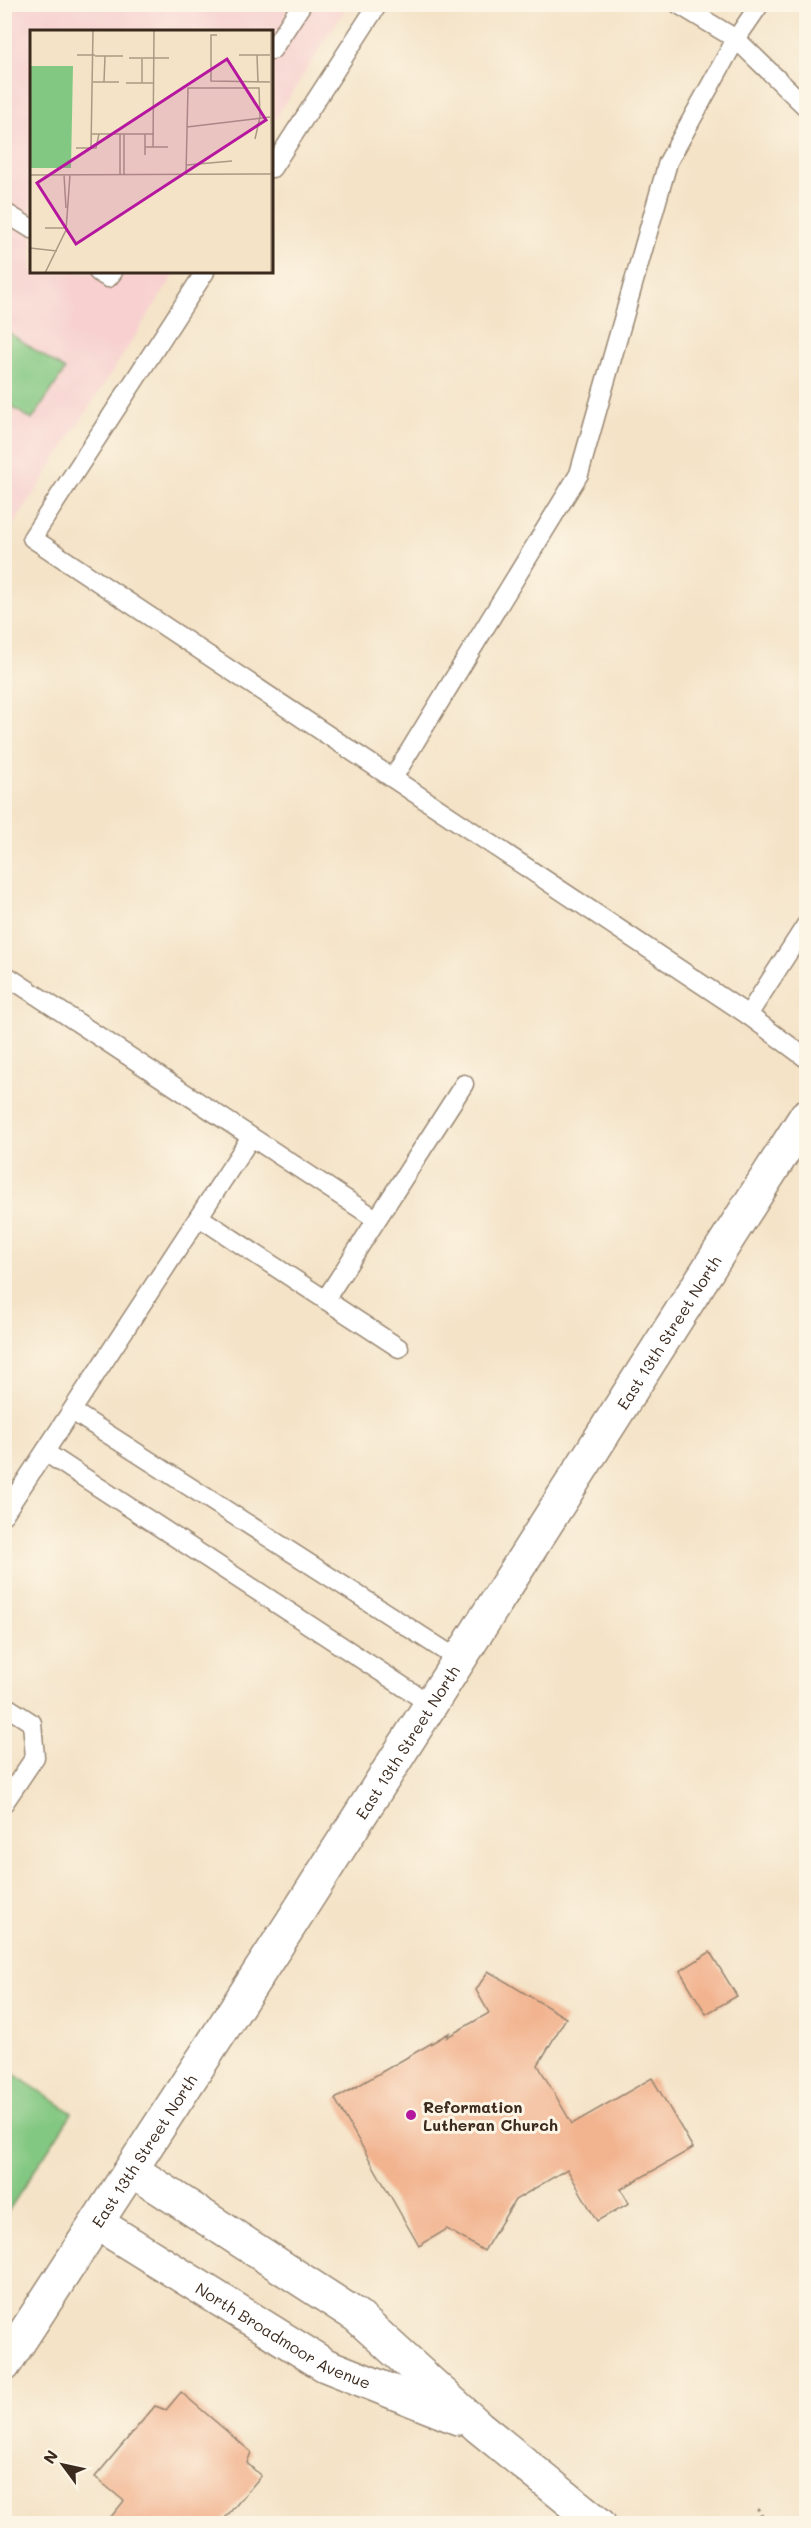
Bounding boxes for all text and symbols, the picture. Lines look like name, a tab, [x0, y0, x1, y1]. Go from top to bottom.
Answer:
inset map	[30, 30, 273, 273]
street label: East 13th Street North	[611, 1251, 725, 1413]
street label: East 13th Street North	[350, 1661, 464, 1823]
street label: East 13th Street North	[86, 2070, 201, 2231]
place label: Reformation Lutheran Church	[423, 2096, 558, 2135]
marker: Reformation Lutheran Church	[404, 2108, 418, 2122]
street label: North Broadmoor Avenue	[192, 2277, 374, 2393]
north arrow	[33, 2435, 93, 2495]
text: N	[38, 2446, 62, 2467]

